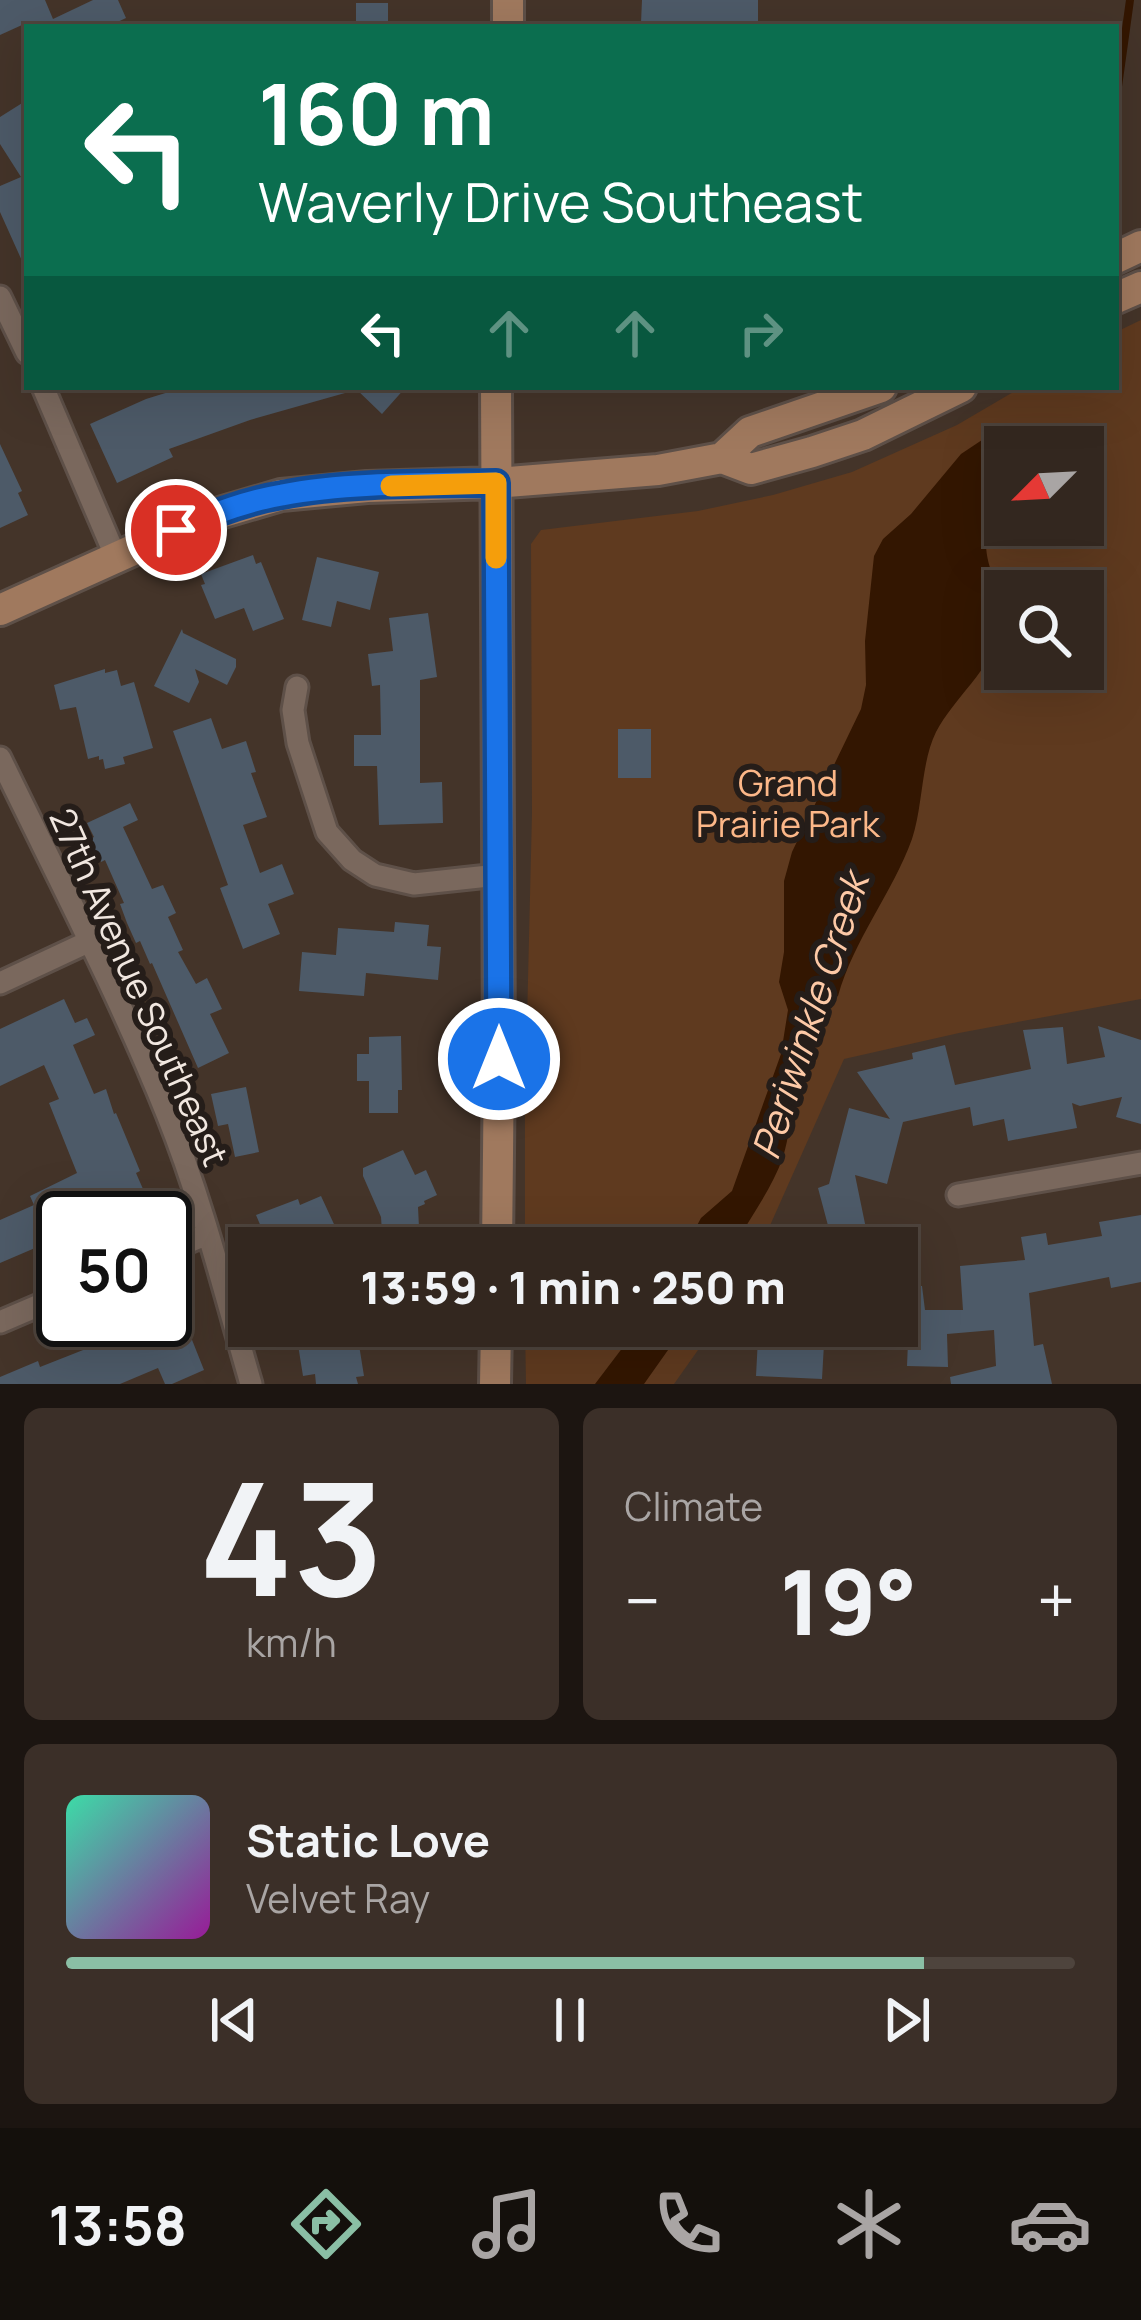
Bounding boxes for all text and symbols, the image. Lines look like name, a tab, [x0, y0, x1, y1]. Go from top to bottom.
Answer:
text: 160 m	[258, 55, 495, 170]
icon: left	[60, 72, 216, 228]
text: Waverly Drive Southeast	[258, 164, 863, 238]
icon: left	[350, 300, 416, 366]
icon: ahead	[476, 300, 542, 366]
icon: ahead	[602, 300, 668, 366]
icon: right	[728, 300, 794, 366]
north arrow	[984, 426, 1104, 546]
map controls	[984, 426, 1104, 690]
pin	[125, 479, 227, 581]
icon: arrive	[143, 497, 209, 563]
button: search	[984, 570, 1104, 690]
park label: Grand Prairie Park	[696, 758, 881, 848]
street label: 27th Avenue Southeast	[38, 800, 240, 1173]
water label: Periwinkle Creek	[737, 861, 882, 1165]
position arrow	[436, 996, 562, 1122]
speed limit sign: 50	[36, 1191, 192, 1347]
text: 13:59 · 1 min · 250 m	[360, 1256, 786, 1318]
text: 43	[198, 1430, 384, 1643]
text: Climate	[625, 1479, 763, 1533]
text: 19°	[780, 1539, 917, 1662]
text: −	[625, 1555, 660, 1645]
text: +	[1037, 1555, 1075, 1645]
text: km/h	[246, 1615, 337, 1669]
text: Static Love	[246, 1809, 490, 1871]
text: Velvet Ray	[246, 1871, 430, 1925]
icon: previous	[201, 1987, 267, 2053]
icon: pause	[537, 1987, 603, 2053]
icon: next	[874, 1987, 940, 2053]
icon: directions	[284, 2182, 368, 2266]
icon: music	[465, 2182, 549, 2266]
icon: phone	[646, 2182, 730, 2266]
icon: climate	[827, 2182, 911, 2266]
icon: car	[1008, 2182, 1092, 2266]
text: 13:58	[49, 2187, 187, 2261]

